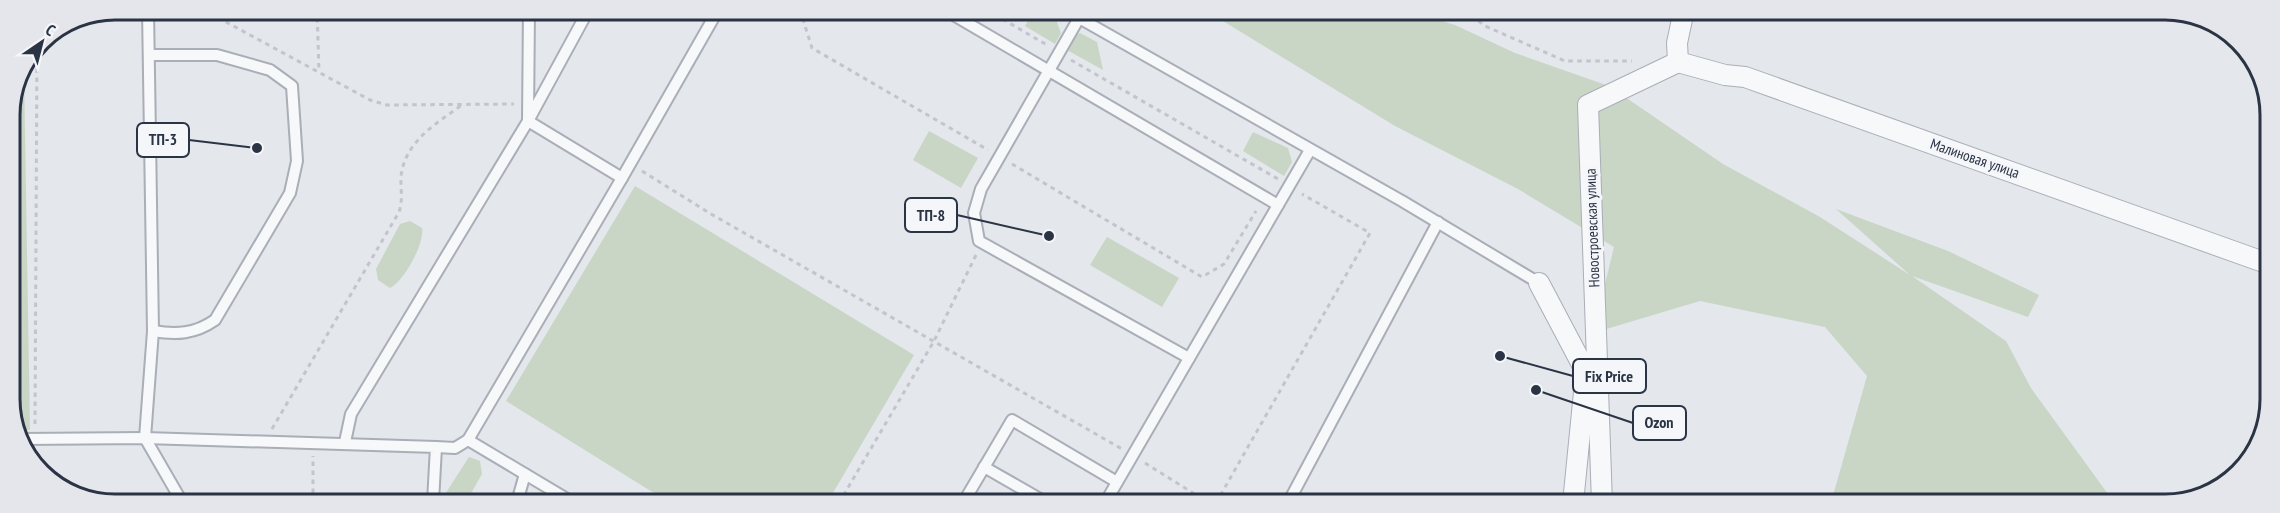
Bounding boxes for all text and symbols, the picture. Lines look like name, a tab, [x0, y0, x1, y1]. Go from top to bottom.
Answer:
north arrow	[12, 12, 72, 72]
text: С	[42, 19, 60, 40]
callout: ТП-3	[137, 123, 189, 157]
text: ТП-3	[149, 129, 177, 149]
street label: Малиновая улица	[1928, 134, 2022, 182]
street label: Новостроевская улица	[1580, 168, 1604, 288]
callout: ТП-8	[905, 198, 957, 232]
text: ТП-8	[917, 205, 945, 225]
callout: Fix Price	[1573, 359, 1646, 393]
text: Fix Price	[1585, 366, 1633, 386]
callout: Ozon	[1633, 406, 1686, 440]
text: Ozon	[1645, 412, 1673, 432]

